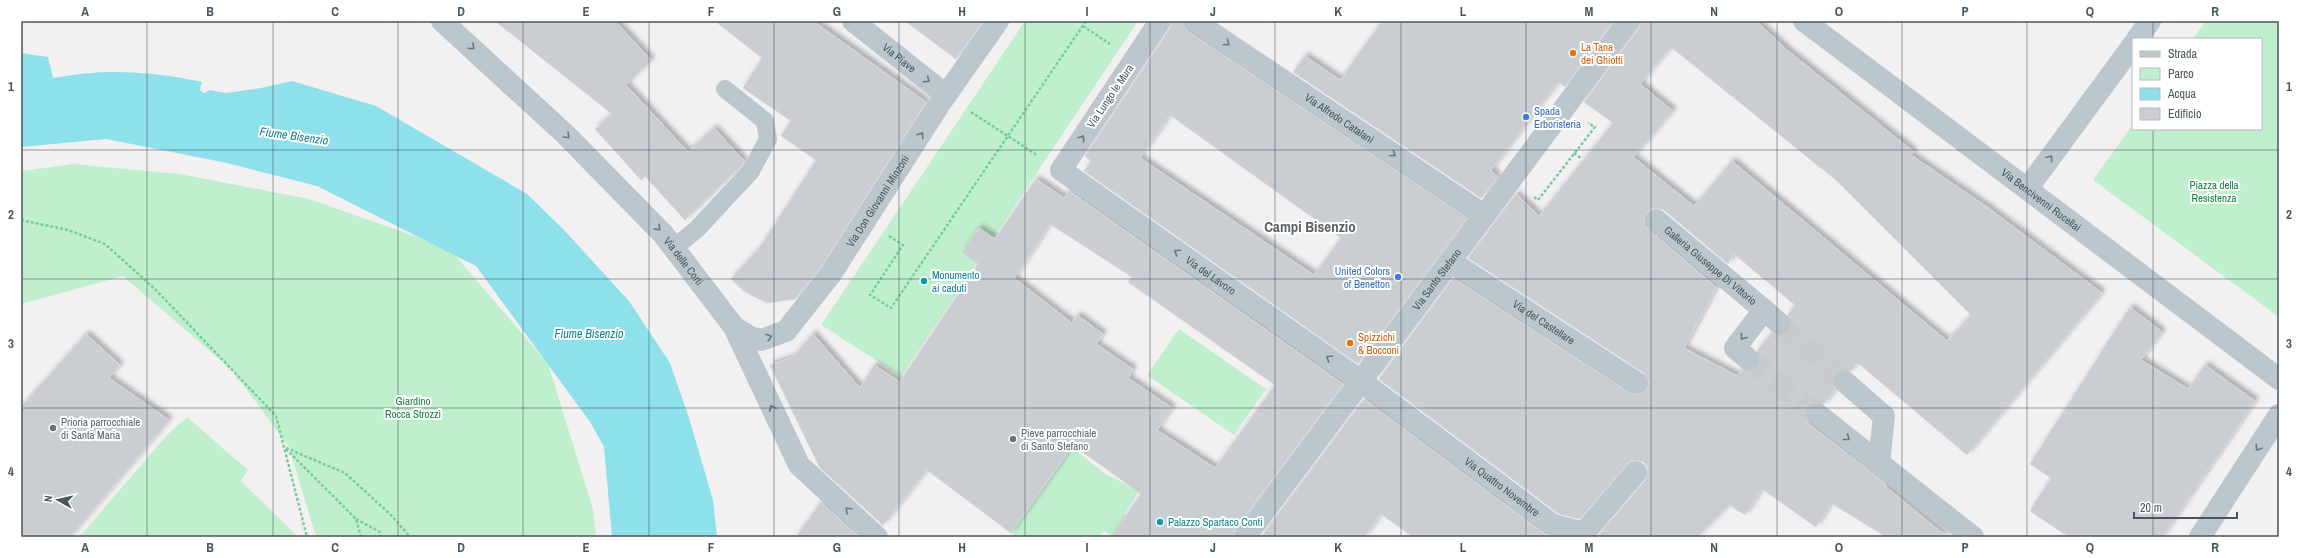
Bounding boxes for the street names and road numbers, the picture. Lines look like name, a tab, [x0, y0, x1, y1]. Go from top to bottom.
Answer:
street label: Via Piave	[880, 40, 919, 75]
street label: Via Lungo le Mura	[1084, 62, 1136, 130]
street label: Via Alfredo Catalani	[1302, 90, 1377, 146]
street label: Via Don Giovanni Minzoni	[843, 152, 912, 250]
street label: Via Bencivenni Rucellai	[1998, 165, 2084, 234]
street label: Galleria Giuseppe Di Vittorio	[1661, 223, 1760, 308]
street label: Via delle Corti	[661, 234, 707, 288]
street label: Via Santo Stefano	[1409, 246, 1464, 313]
street label: Via del Lavoro	[1183, 253, 1239, 298]
street label: Via del Castellare	[1510, 297, 1577, 348]
street label: Via Quattro Novembre	[1462, 454, 1542, 519]

